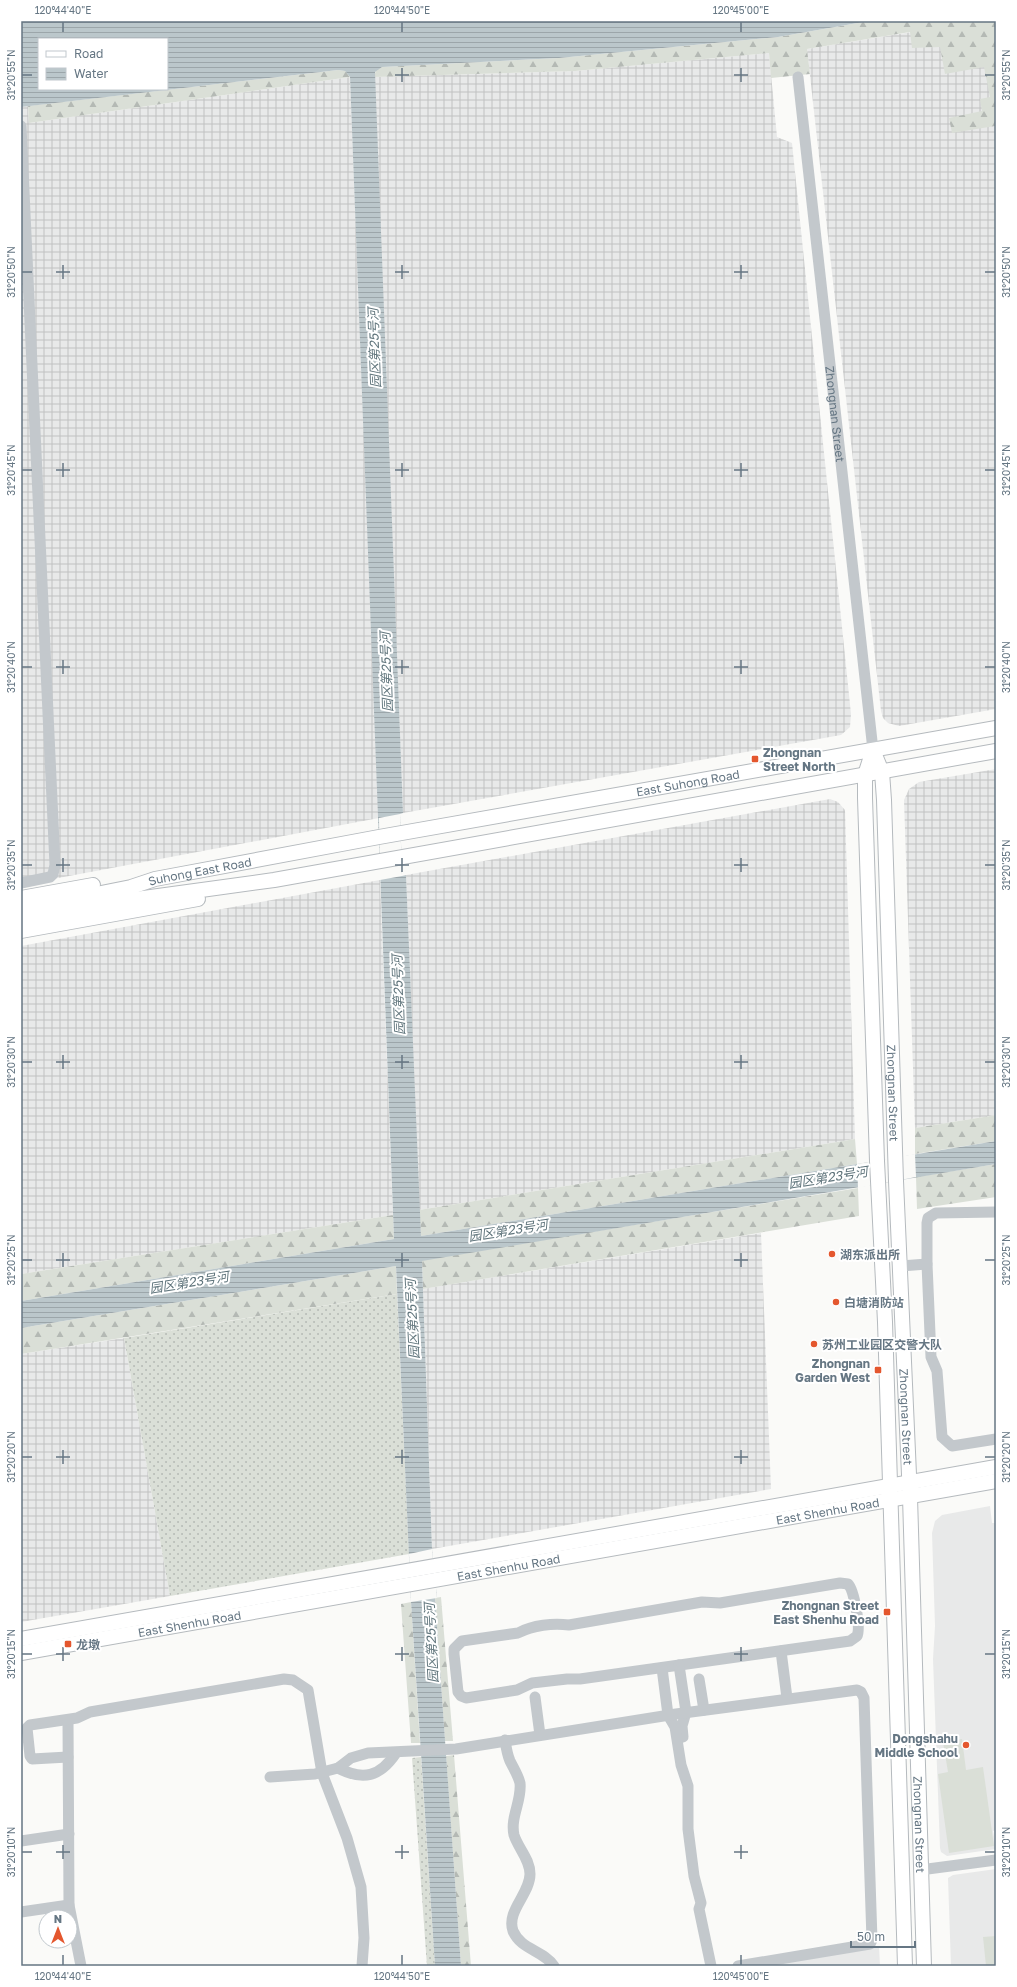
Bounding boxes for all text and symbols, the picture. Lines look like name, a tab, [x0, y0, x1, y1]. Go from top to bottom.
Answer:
text: 120°44'40"E	[35, 4, 91, 16]
text: 120°44'50"E	[374, 4, 430, 16]
text: 120°45'00"E	[713, 4, 769, 16]
legend	[38, 38, 168, 90]
text: Road	[74, 46, 103, 61]
text: 31°20'55"N	[5, 49, 17, 101]
text: 31°20'55"N	[1000, 49, 1012, 101]
text: Water	[74, 66, 108, 81]
text: 31°20'50"N	[5, 246, 17, 298]
text: 31°20'50"N	[1000, 246, 1012, 298]
water label: 园区第25号河	[365, 305, 383, 388]
street label: Zhongnan Street	[823, 365, 848, 463]
text: 31°20'45"N	[5, 444, 17, 496]
text: 31°20'45"N	[1000, 444, 1012, 496]
water label: 园区第25号河	[377, 629, 395, 712]
text: 31°20'40"N	[5, 641, 17, 693]
text: 31°20'40"N	[1000, 641, 1012, 693]
place label: Zhongnan Street North	[763, 745, 835, 774]
marker: Zhongnan Street North	[750, 754, 760, 764]
street label: East Suhong Road	[635, 766, 741, 799]
text: 31°20'35"N	[5, 839, 17, 891]
text: 31°20'35"N	[1000, 839, 1012, 891]
street label: Suhong East Road	[146, 854, 253, 888]
water label: 园区第25号河	[389, 952, 407, 1035]
text: 31°20'30"N	[5, 1036, 17, 1088]
text: 31°20'30"N	[1000, 1036, 1012, 1088]
street label: Zhongnan Street	[884, 1044, 902, 1142]
water label: 园区第23号河	[787, 1162, 872, 1191]
water label: 园区第23号河	[467, 1215, 552, 1244]
text: 31°20'25"N	[5, 1234, 17, 1286]
text: 31°20'25"N	[1000, 1234, 1012, 1286]
place label: 湖东派出所	[840, 1247, 900, 1262]
marker: 湖东派出所	[827, 1249, 837, 1259]
water label: 园区第23号河	[148, 1267, 233, 1296]
water label: 园区第25号河	[402, 1276, 422, 1359]
place label: 白塘消防站	[844, 1295, 904, 1310]
marker: 白塘消防站	[831, 1297, 841, 1307]
place label: 苏州工业园区交警大队	[822, 1337, 942, 1352]
marker: 苏州工业园区交警大队	[809, 1339, 819, 1349]
place label: Zhongnan Garden West	[795, 1356, 870, 1385]
marker: Zhongnan Garden West	[873, 1365, 883, 1375]
street label: Zhongnan Street	[897, 1368, 916, 1466]
text: 31°20'20"N	[5, 1431, 17, 1483]
text: 31°20'20"N	[1000, 1431, 1012, 1483]
street label: East Shenhu Road	[775, 1494, 880, 1527]
street label: East Shenhu Road	[456, 1551, 561, 1583]
place label: Zhongnan Street East Shenhu Road	[773, 1598, 879, 1627]
water label: 园区第25号河	[421, 1600, 441, 1683]
street label: East Shenhu Road	[137, 1607, 242, 1640]
marker: Zhongnan Street East Shenhu Road	[882, 1607, 892, 1617]
text: 31°20'15"N	[5, 1629, 17, 1679]
text: 31°20'15"N	[1000, 1629, 1012, 1679]
place label: 龙墩	[76, 1637, 100, 1652]
marker: 龙墩	[63, 1639, 73, 1649]
place label: Dongshahu Middle School	[875, 1731, 958, 1760]
marker: Dongshahu Middle School	[961, 1740, 971, 1750]
street label: Zhongnan Street	[911, 1776, 929, 1873]
text: 31°20'10"N	[5, 1827, 17, 1877]
text: 31°20'10"N	[1000, 1827, 1012, 1877]
north arrow	[38, 1909, 78, 1949]
text: N	[54, 1912, 62, 1925]
scale bar	[851, 1923, 915, 1949]
text: 50 m	[857, 1929, 885, 1944]
text: 120°44'40"E	[35, 1970, 91, 1982]
text: 120°44'50"E	[374, 1970, 430, 1982]
text: 120°45'00"E	[713, 1970, 769, 1982]

